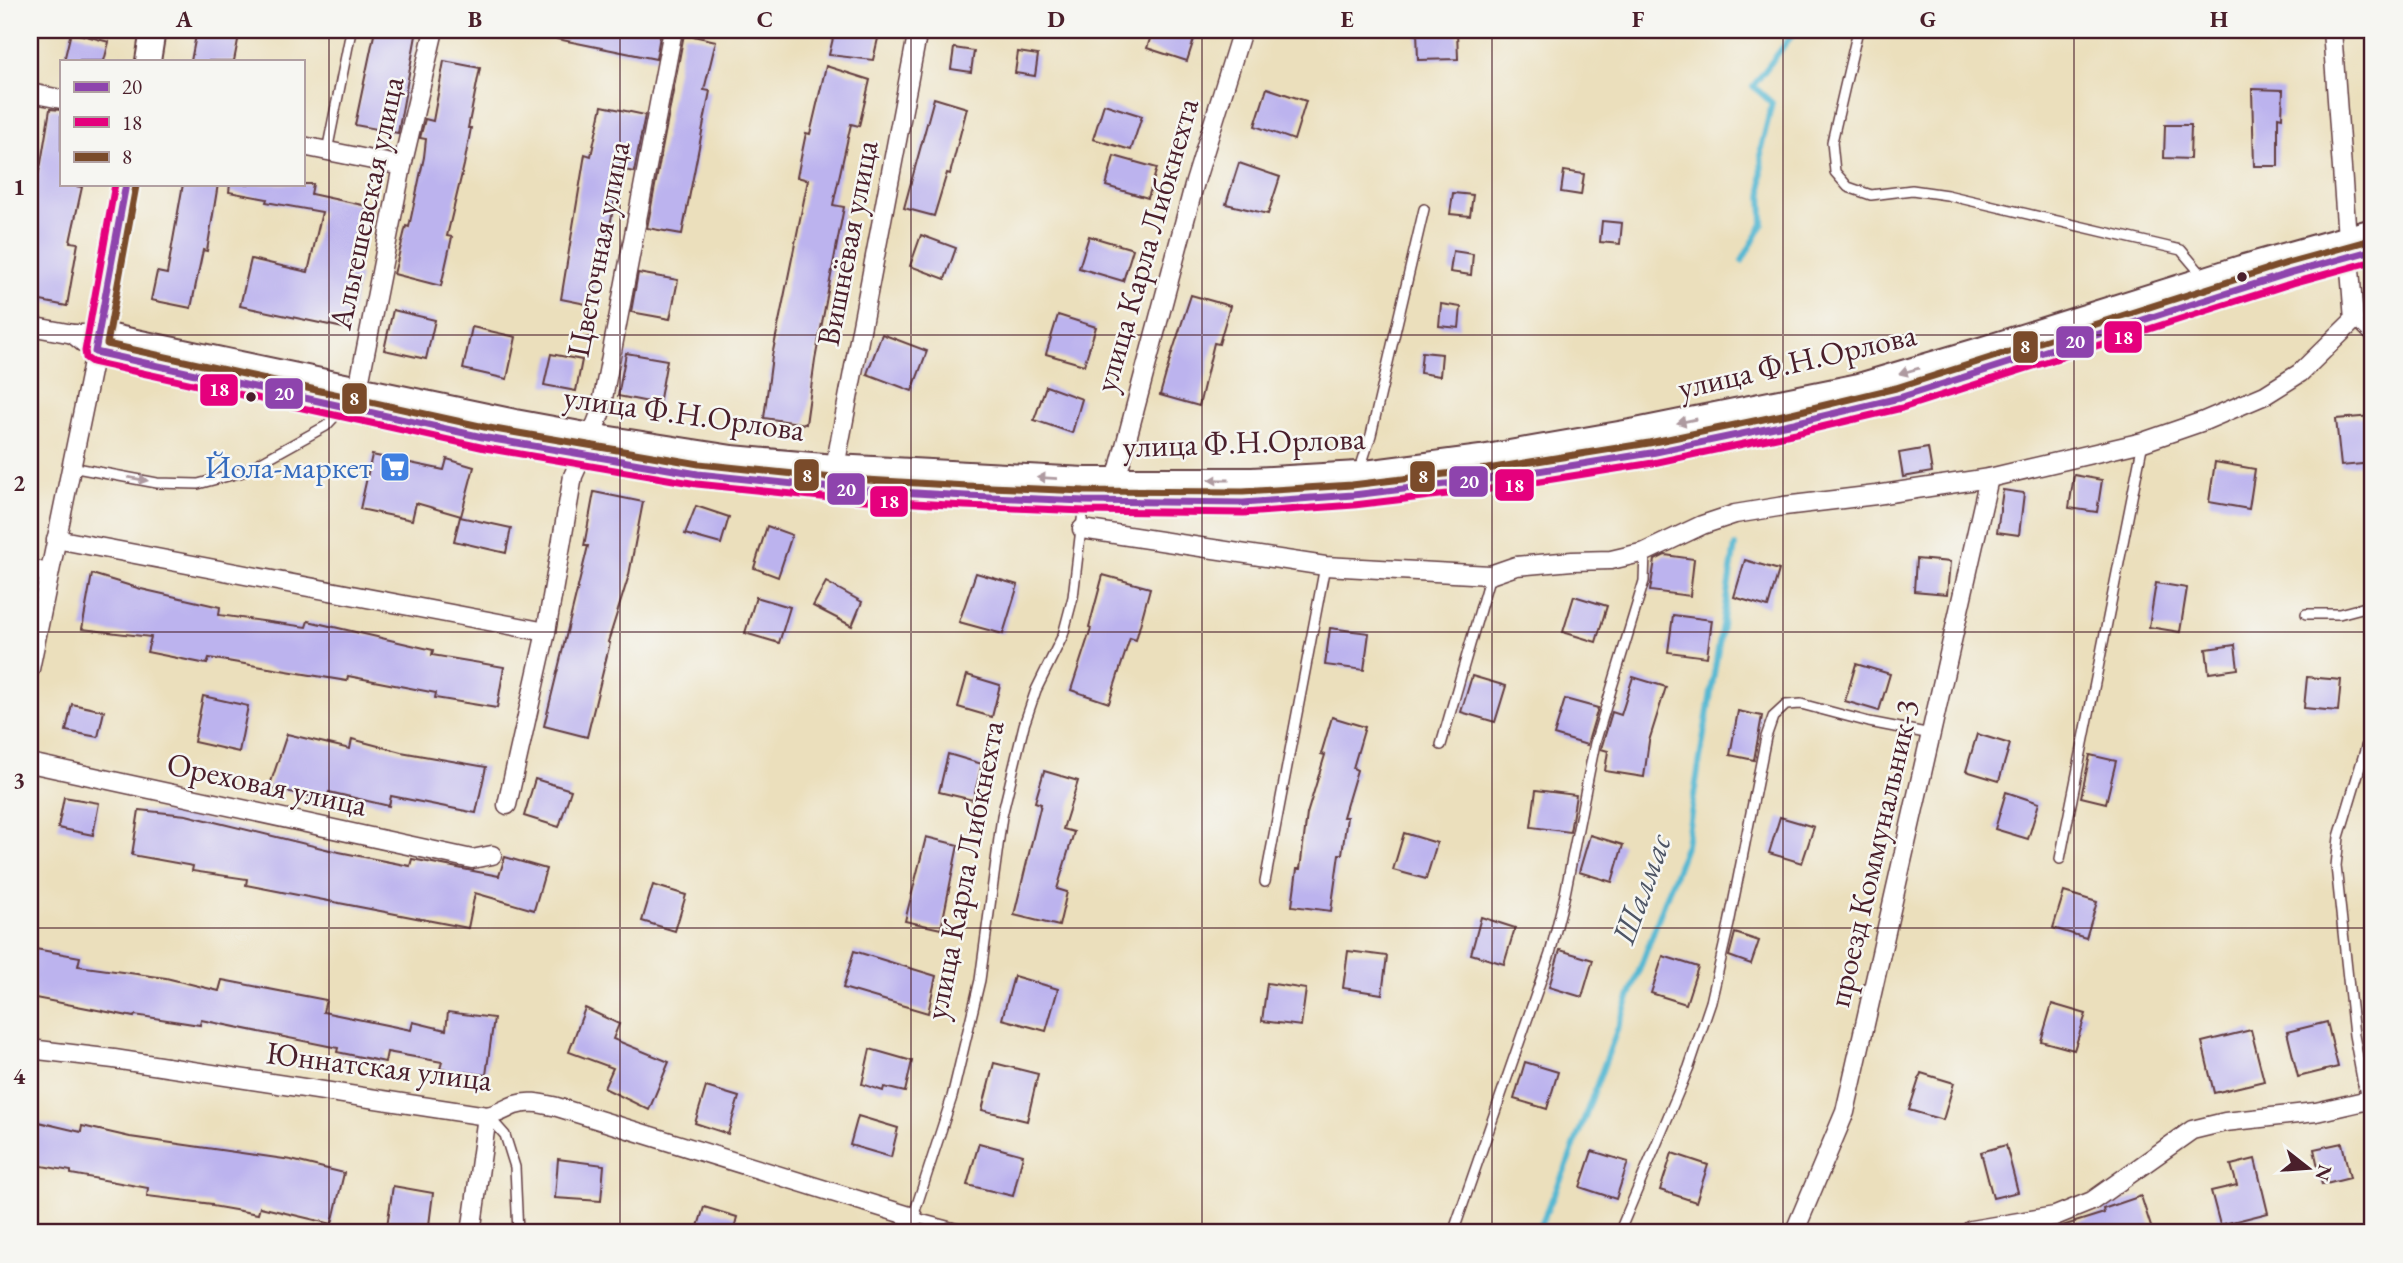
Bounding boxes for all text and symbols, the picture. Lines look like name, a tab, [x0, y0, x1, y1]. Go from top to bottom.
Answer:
text: A	[175, 4, 193, 34]
text: B	[468, 4, 482, 34]
text: C	[757, 4, 773, 34]
text: D	[1047, 4, 1065, 34]
text: E	[1340, 4, 1354, 34]
text: F	[1632, 4, 1645, 34]
text: G	[1920, 4, 1936, 34]
text: H	[2210, 4, 2228, 34]
legend	[60, 60, 304, 186]
street label: Альгешевская улица	[318, 72, 413, 334]
text: 20	[122, 73, 142, 100]
street label: улица Карла Либкнехта	[1084, 93, 1208, 397]
text: 18	[122, 109, 142, 136]
street label: Вишнёвая улица	[806, 136, 888, 349]
street label: Цветочная улица	[556, 137, 640, 361]
text: 8	[122, 143, 132, 170]
text: 1	[13, 172, 25, 202]
unlabelled marker	[2235, 270, 2249, 284]
street label: улица Ф.Н.Орлова	[1674, 313, 1920, 409]
line badge: 18	[2103, 320, 2143, 354]
line badge: 20	[2055, 325, 2095, 359]
text: 18	[2113, 325, 2133, 350]
text: 20	[2065, 329, 2085, 354]
line badge: 8	[2012, 330, 2039, 364]
text: 8	[2020, 334, 2030, 359]
one-way arrow	[1899, 367, 1920, 377]
line badge: 18	[199, 373, 239, 407]
street label: улица Ф.Н.Орлова	[561, 375, 807, 451]
text: 18	[209, 377, 229, 402]
line badge: 20	[264, 377, 304, 410]
text: 20	[274, 381, 294, 406]
line badge: 8	[341, 382, 368, 415]
text: 8	[349, 386, 359, 411]
unlabelled marker	[244, 390, 258, 404]
one-way arrow	[1676, 416, 1698, 427]
street label: улица Ф.Н.Орлова	[1122, 417, 1366, 467]
place label: Йола-маркет	[205, 446, 372, 488]
supermarket icon: Йола-маркет	[378, 450, 412, 484]
line badge: 8	[793, 458, 820, 492]
line badge: 8	[1409, 460, 1436, 493]
text: 8	[802, 463, 812, 488]
text: 8	[1418, 464, 1428, 489]
line badge: 20	[1448, 465, 1489, 498]
text: 2	[13, 468, 25, 498]
line badge: 18	[1494, 468, 1535, 502]
text: 20	[1459, 469, 1479, 494]
line badge: 20	[826, 472, 866, 506]
one-way arrow	[1036, 472, 1058, 483]
text: 18	[1504, 473, 1524, 498]
one-way arrow	[127, 474, 149, 485]
one-way arrow	[1208, 474, 1230, 486]
text: 20	[836, 477, 856, 502]
line badge: 18	[869, 485, 909, 518]
text: 18	[879, 489, 899, 514]
street label: проезд Коммунальник-3	[1817, 695, 1929, 1011]
street label: улица Карла Либкнехта	[914, 717, 1014, 1023]
street label: Ореховая улица	[163, 742, 371, 826]
text: 3	[13, 765, 25, 795]
water label: Шалмас	[1601, 827, 1681, 951]
street label: Юннатская улица	[263, 1031, 495, 1101]
text: 4	[13, 1061, 26, 1091]
north arrow	[2274, 1134, 2344, 1204]
text: N	[2309, 1162, 2338, 1184]

